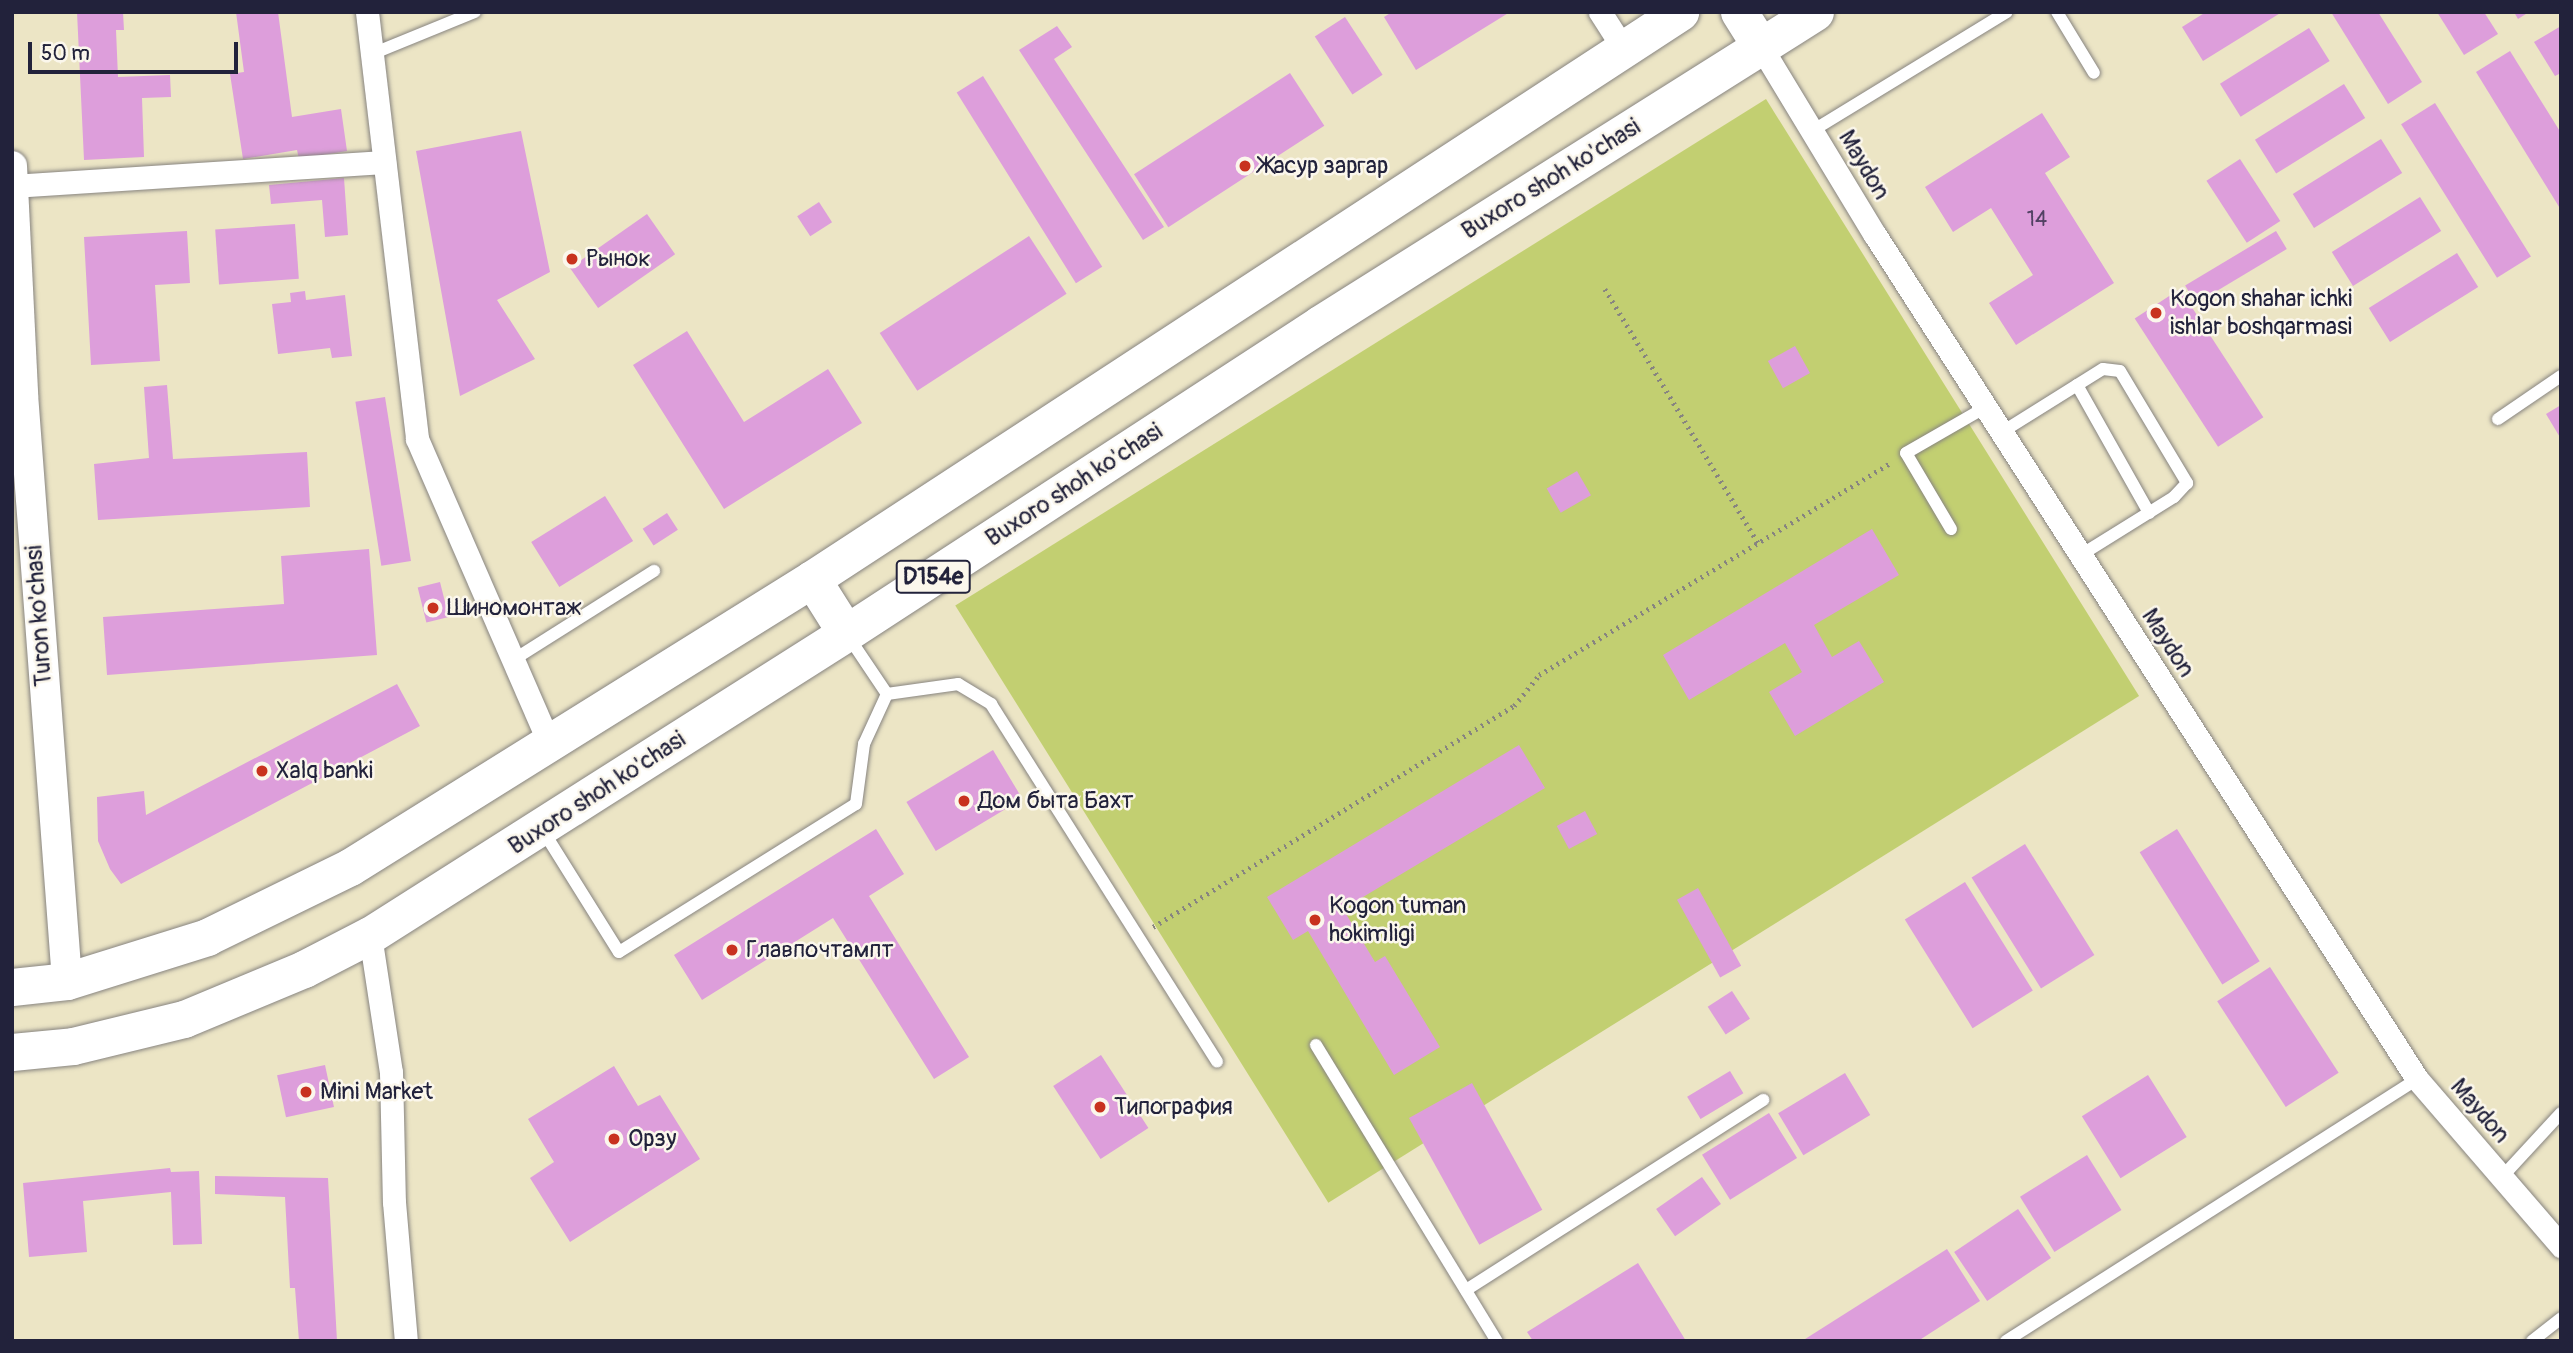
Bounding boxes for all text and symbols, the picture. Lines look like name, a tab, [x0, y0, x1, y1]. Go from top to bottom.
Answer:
scale bar	[32, 28, 242, 72]
text: 50 m	[41, 40, 90, 67]
street label: Buxoro shoh ko'chasi	[1456, 112, 1646, 246]
street label: Maydon	[1832, 125, 1896, 205]
place label: Жасур заргар	[1259, 152, 1388, 180]
marker: Жасур заргар	[1237, 158, 1253, 174]
house number: 14	[2027, 207, 2047, 233]
place label: Рынок	[586, 245, 651, 273]
marker: Рынок	[564, 251, 580, 267]
place label: Kogon shahar ichki ishlar boshqarmasi	[2170, 285, 2352, 341]
marker: Kogon shahar ichki ishlar boshqarmasi	[2148, 305, 2164, 321]
street label: Buxoro shoh ko'chasi	[980, 417, 1168, 553]
street label: Turon ko'chasi	[20, 544, 58, 688]
road number: D154e	[894, 558, 972, 596]
place label: Шиномонтаж	[447, 594, 581, 622]
marker: Шиномонтаж	[425, 600, 441, 616]
street label: Maydon	[2135, 603, 2201, 683]
street label: Buxoro shoh ko'chasi	[503, 725, 691, 861]
place label: Xalq banki	[276, 757, 373, 785]
marker: Xalq banki	[254, 763, 270, 779]
place label: Дом быта Бахт	[978, 787, 1133, 815]
marker: Дом быта Бахт	[956, 793, 972, 809]
place label: Kogon tuman hokimligi	[1329, 892, 1466, 948]
marker: Kogon tuman hokimligi	[1307, 912, 1323, 928]
place label: Главпочтампт	[746, 936, 894, 964]
marker: Главпочтампт	[724, 942, 740, 958]
street label: Maydon	[2444, 1073, 2516, 1149]
place label: Mini Market	[320, 1078, 433, 1106]
marker: Mini Market	[298, 1084, 314, 1100]
place label: Типография	[1114, 1093, 1233, 1121]
marker: Типография	[1092, 1099, 1108, 1115]
place label: Орзу	[628, 1125, 676, 1153]
marker: Орзу	[606, 1131, 622, 1147]

